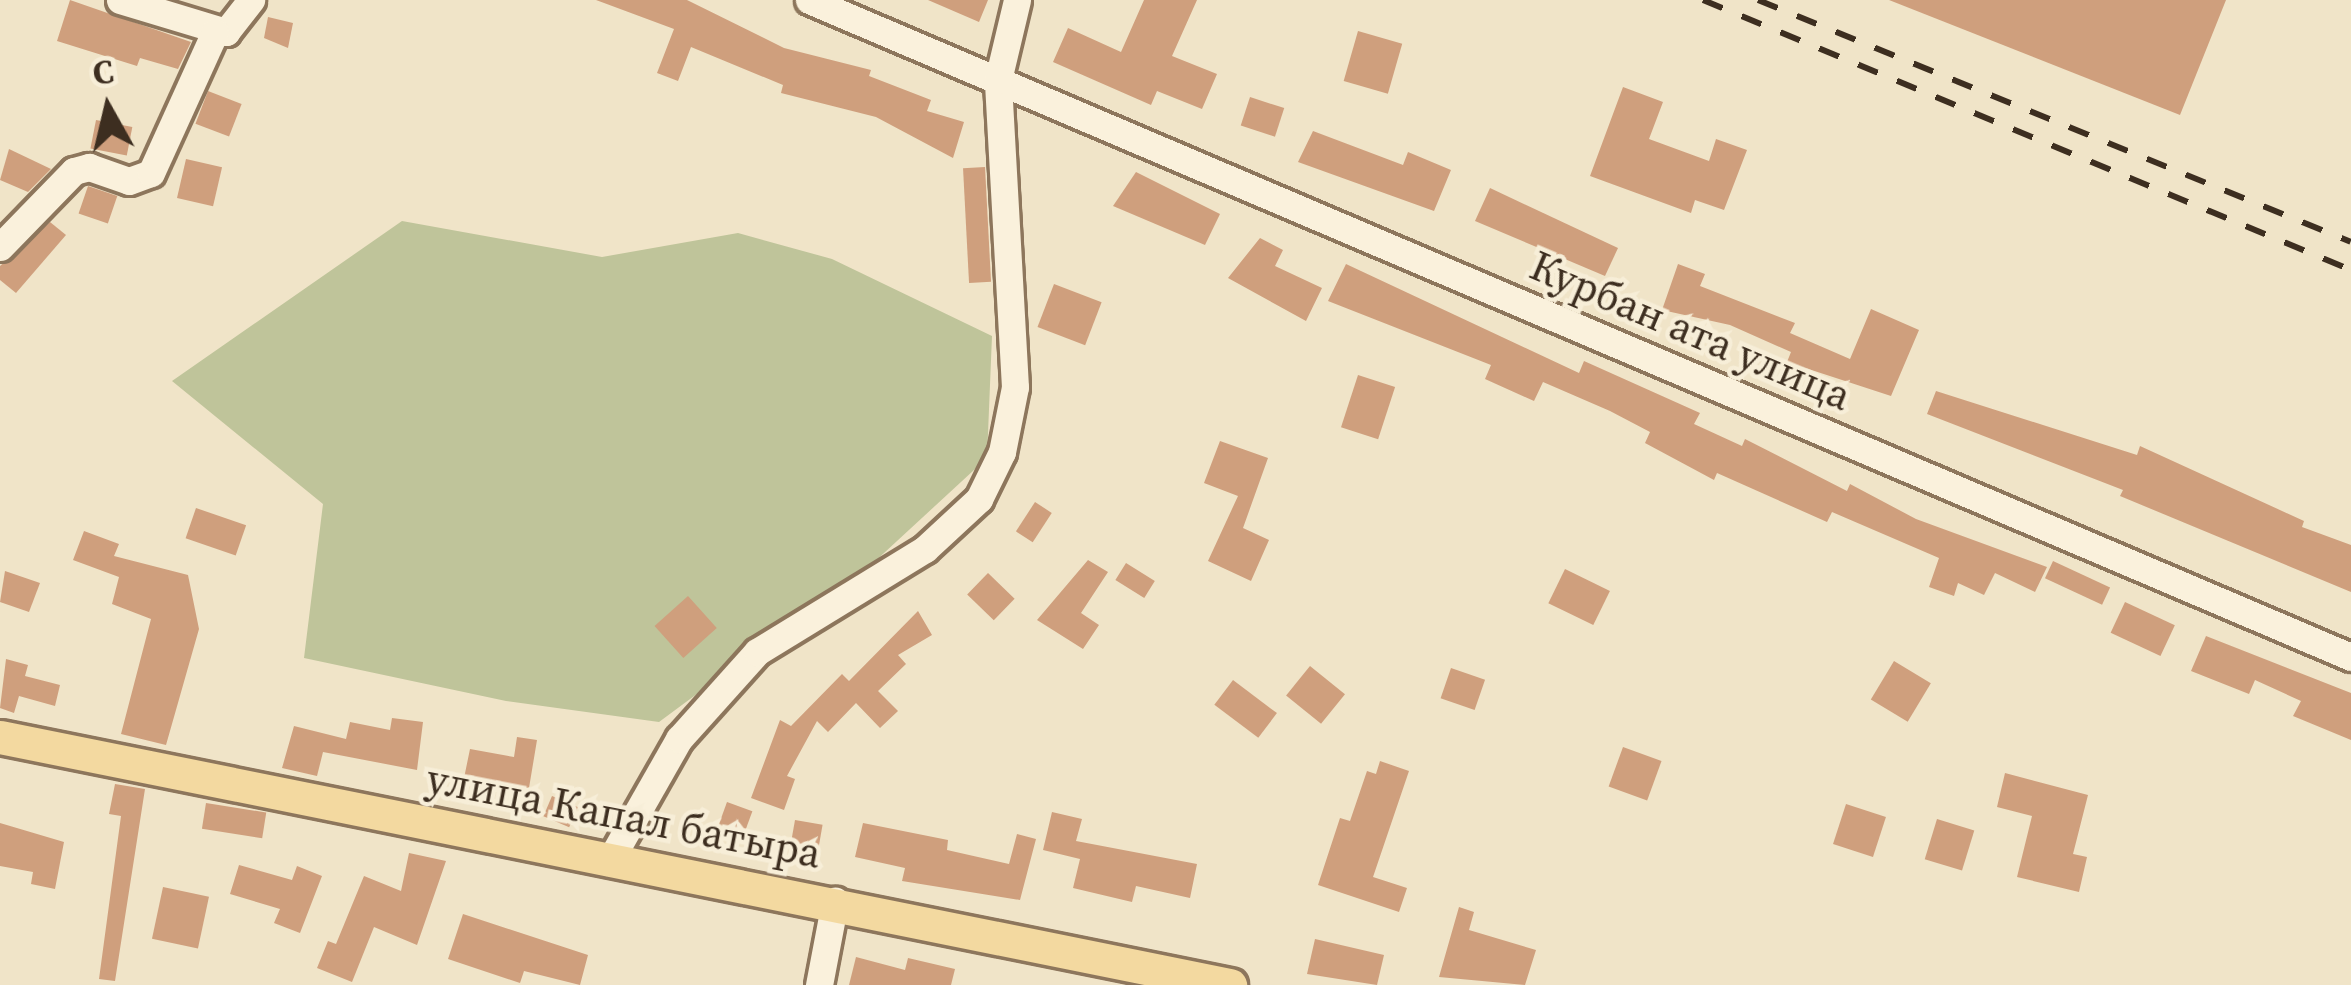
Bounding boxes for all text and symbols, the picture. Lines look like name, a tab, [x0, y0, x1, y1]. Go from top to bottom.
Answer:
north arrow	[48, 48, 168, 168]
text: С	[90, 48, 116, 96]
street label: Курбан ата улица	[1523, 240, 1859, 420]
street label: улица Капал батыра	[423, 752, 825, 878]

